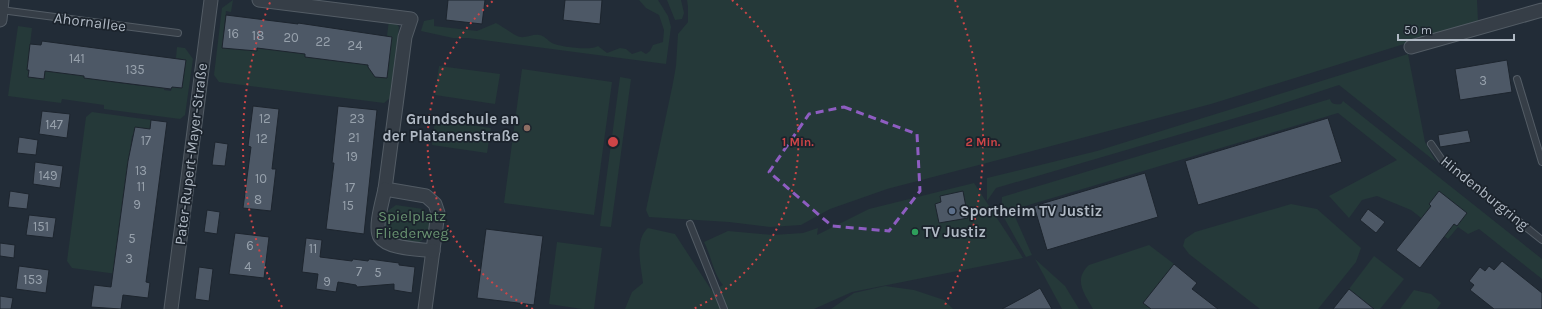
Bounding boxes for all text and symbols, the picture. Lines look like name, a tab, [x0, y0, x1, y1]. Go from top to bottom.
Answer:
street label: Ahornallee	[53, 9, 127, 35]
scale bar	[1398, 16, 1514, 42]
text: 50 m	[1404, 23, 1432, 37]
house number: 16	[227, 26, 239, 41]
house number: 18	[252, 28, 264, 43]
house number: 20	[283, 30, 299, 45]
house number: 22	[315, 34, 331, 49]
house number: 24	[348, 38, 362, 53]
house number: 141	[69, 51, 85, 66]
house number: 135	[125, 62, 145, 77]
street label: Pater-Rupert-Mayer-Straße	[171, 62, 211, 246]
house number: 3	[1479, 73, 1487, 88]
place label: Grundschule an der Platanenstraße	[383, 110, 519, 145]
house number: 12	[259, 111, 271, 126]
house number: 23	[349, 111, 365, 126]
house number: 147	[45, 117, 63, 132]
marker: Grundschule an der Platanenstraße	[522, 123, 532, 133]
house number: 21	[348, 130, 360, 145]
house number: 12	[256, 131, 268, 146]
house number: 17	[141, 133, 151, 148]
centre of rings	[606, 135, 620, 149]
text: 1 Min.	[782, 135, 814, 149]
text: 2 Min.	[966, 135, 1001, 149]
house number: 19	[346, 149, 358, 164]
street label: Hindenburgring	[1437, 152, 1533, 234]
house number: 13	[135, 163, 147, 178]
house number: 149	[38, 168, 58, 183]
house number: 10	[255, 171, 267, 186]
house number: 11	[137, 179, 145, 194]
house number: 17	[345, 180, 355, 195]
house number: 8	[254, 192, 262, 207]
house number: 9	[133, 197, 141, 212]
house number: 15	[342, 198, 354, 213]
place label: Sportheim TV Justiz	[960, 202, 1102, 220]
marker: Sportheim TV Justiz	[947, 206, 957, 216]
park label: Spielplatz Fliederweg	[375, 207, 449, 242]
house number: 151	[33, 219, 49, 234]
place label: TV Justiz	[923, 223, 986, 241]
marker: TV Justiz	[910, 227, 920, 237]
house number: 5	[128, 231, 136, 246]
house number: 6	[246, 238, 254, 253]
house number: 11	[309, 241, 317, 256]
house number: 3	[125, 251, 133, 266]
house number: 4	[244, 259, 252, 274]
house number: 7	[356, 264, 362, 279]
house number: 5	[374, 265, 382, 280]
house number: 153	[23, 272, 43, 287]
house number: 9	[323, 274, 331, 289]

